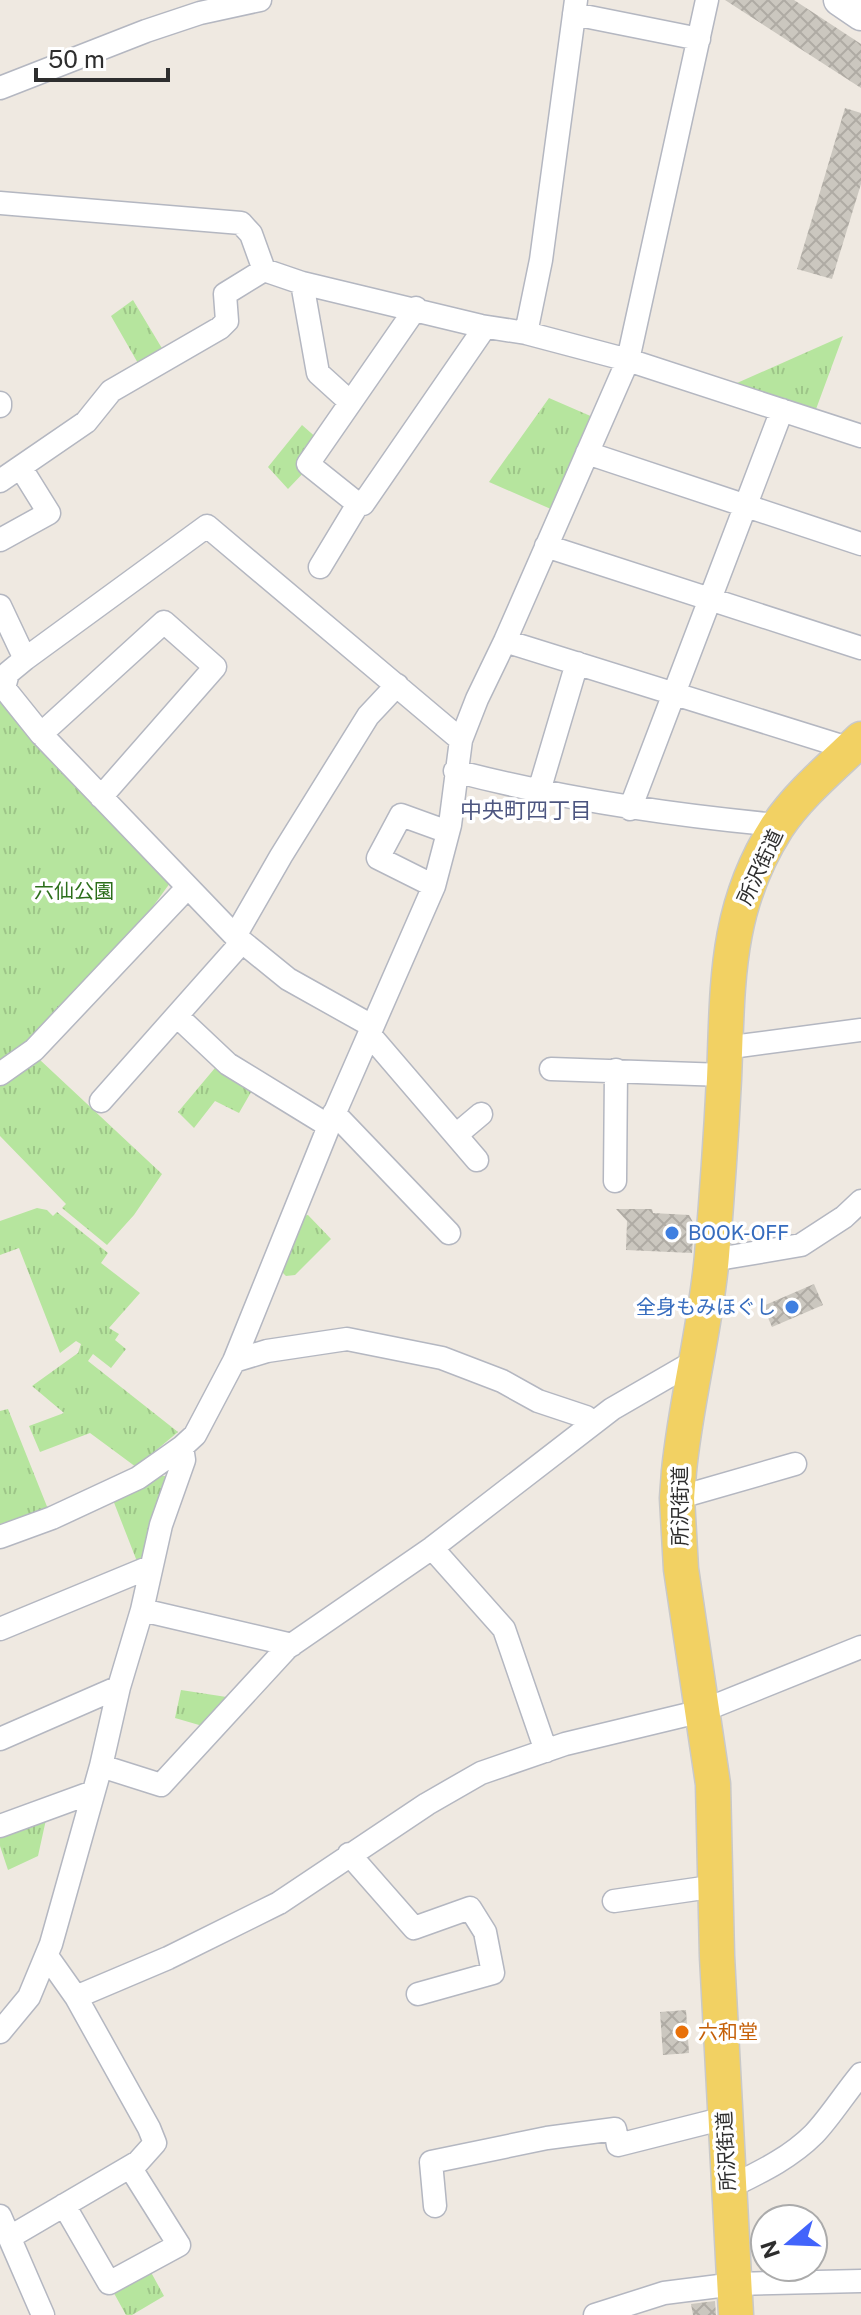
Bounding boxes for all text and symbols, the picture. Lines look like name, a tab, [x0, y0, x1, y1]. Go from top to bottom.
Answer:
scale bar	[36, 32, 168, 82]
text: 50 m	[48, 45, 105, 73]
district label: 中央町四丁目	[460, 797, 592, 823]
street label: 所沢街道	[732, 826, 788, 908]
park label: 六仙公園	[34, 879, 114, 903]
place label: BOOK-OFF	[688, 1221, 789, 1245]
marker: BOOK-OFF	[663, 1224, 681, 1242]
place label: 全身もみほぐし	[636, 1295, 776, 1319]
marker: 全身もみほぐし	[783, 1298, 801, 1316]
street label: 所沢街道	[668, 1466, 692, 1546]
place label: 六和堂	[698, 2020, 758, 2044]
marker: 六和堂	[673, 2023, 691, 2041]
street label: 所沢街道	[712, 2110, 740, 2192]
north arrow	[749, 2203, 829, 2283]
text: N	[755, 2237, 785, 2262]

